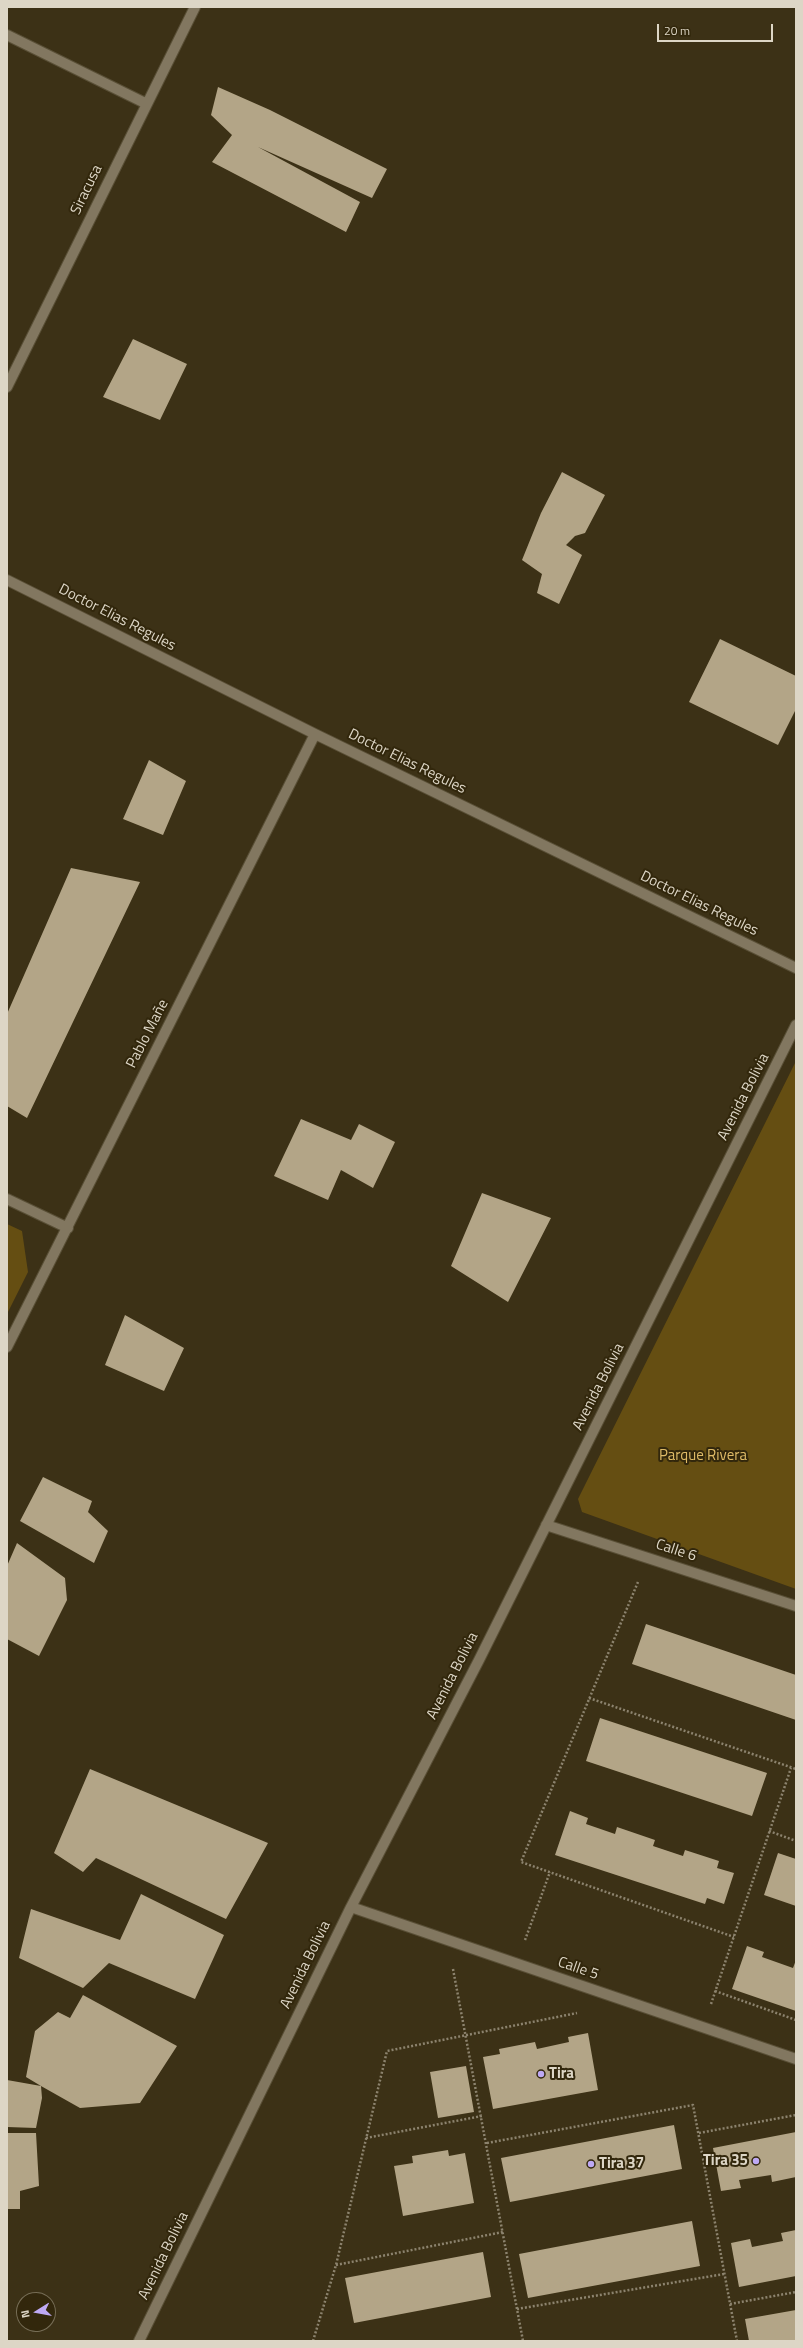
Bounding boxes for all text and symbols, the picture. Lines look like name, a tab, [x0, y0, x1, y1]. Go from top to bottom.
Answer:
scale bar	[659, 16, 775, 42]
text: 20 m	[664, 21, 690, 40]
street label: Siracusa	[67, 162, 107, 218]
street label: Doctor Elias Regules	[55, 581, 179, 655]
street label: Doctor Elias Regules	[345, 726, 469, 798]
street label: Doctor Elias Regules	[637, 868, 761, 940]
street label: Pablo Mañe	[123, 997, 173, 1071]
street label: Avenida Bolivia	[714, 1050, 774, 1144]
street label: Avenida Bolivia	[569, 1340, 629, 1434]
park label: Parque Rivera	[659, 1447, 747, 1465]
street label: Calle 6	[653, 1536, 699, 1566]
street label: Avenida Bolivia	[423, 1629, 483, 1723]
street label: Avenida Bolivia	[277, 1918, 335, 2012]
street label: Calle 5	[555, 1954, 601, 1984]
place label: Tira	[549, 2065, 574, 2083]
marker: Tira	[536, 2069, 546, 2079]
place label: Tira 35	[703, 2152, 748, 2170]
place label: Tira 37	[599, 2155, 644, 2173]
marker: Tira 35	[751, 2156, 761, 2166]
marker: Tira 37	[586, 2159, 596, 2169]
street label: Avenida Bolivia	[135, 2209, 193, 2303]
north arrow	[16, 2292, 56, 2332]
text: N	[17, 2309, 34, 2319]

